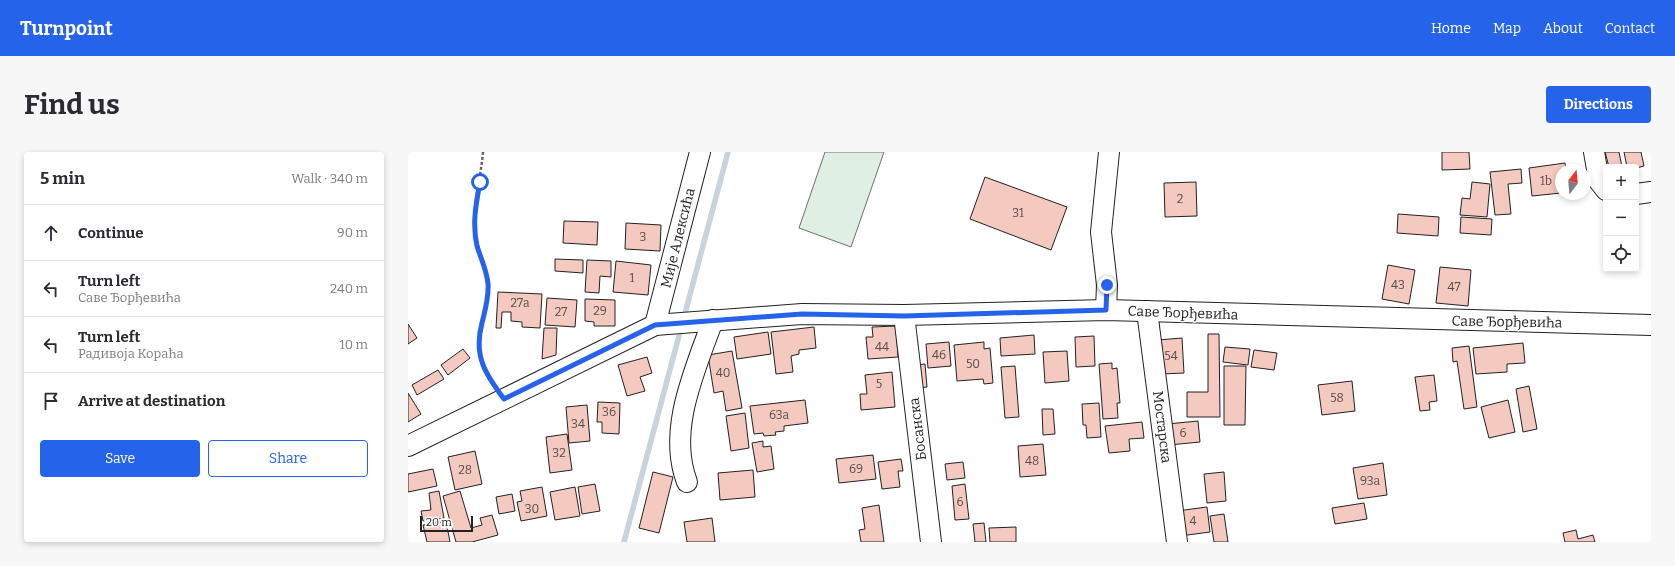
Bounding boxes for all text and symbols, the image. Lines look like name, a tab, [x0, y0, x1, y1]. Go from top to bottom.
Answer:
text: Turnpoint	[20, 17, 113, 40]
text: Home	[1431, 20, 1471, 37]
text: Map	[1493, 20, 1521, 37]
text: About	[1543, 20, 1583, 37]
text: Contact	[1605, 20, 1655, 37]
button: Directions	[1546, 86, 1651, 123]
text: Find us	[24, 88, 120, 121]
north arrow	[1555, 164, 1591, 200]
map controls	[1603, 164, 1639, 272]
button: +	[1603, 164, 1639, 200]
text: 5 min	[40, 168, 85, 189]
text: Walk · 340 m	[291, 171, 368, 186]
route start	[471, 173, 489, 191]
house number: 1b	[1540, 174, 1552, 188]
street label: Мије Алексића	[657, 186, 699, 290]
house number: 2	[1177, 192, 1183, 206]
button: −	[1603, 200, 1639, 236]
house number: 31	[1012, 206, 1024, 220]
icon: ahead	[40, 222, 62, 244]
text: Continue	[78, 224, 144, 242]
text: 90 m	[337, 225, 368, 240]
house number: 3	[640, 230, 647, 244]
button: locate	[1603, 236, 1639, 272]
house number: 1	[630, 271, 635, 285]
text: Turn left	[78, 272, 140, 290]
route end	[1098, 276, 1116, 294]
icon: left	[40, 278, 62, 300]
house number: 43	[1391, 278, 1405, 292]
house number: 47	[1448, 280, 1460, 294]
text: 240 m	[330, 281, 368, 296]
text: Саве Ђорђевића	[78, 290, 181, 305]
house number: 27a	[511, 296, 530, 310]
street label: Саве Ђорђевића	[1127, 303, 1239, 323]
house number: 29	[593, 304, 607, 318]
house number: 27	[555, 305, 567, 319]
street label: Саве Ђорђевића	[1451, 313, 1563, 331]
text: Turn left	[78, 328, 140, 346]
icon: left	[40, 334, 62, 356]
text: 10 m	[339, 337, 368, 352]
house number: 44	[875, 340, 889, 354]
text: Радивоја Кораћа	[78, 346, 184, 361]
house number: 46	[932, 348, 946, 362]
house number: 54	[1164, 349, 1178, 363]
house number: 50	[966, 357, 980, 371]
house number: 40	[716, 366, 730, 380]
house number: 5	[876, 377, 882, 391]
icon: arrive	[40, 390, 62, 412]
street label: Мостарска	[1149, 390, 1175, 464]
house number: 58	[1330, 391, 1344, 405]
text: Arrive at destination	[78, 392, 225, 410]
street label: Босанска	[906, 396, 930, 461]
house number: 36	[602, 405, 616, 419]
house number: 63a	[769, 408, 789, 422]
house number: 34	[571, 417, 585, 431]
house number: 6	[1179, 426, 1187, 440]
button: Save	[40, 440, 200, 477]
button: Share	[208, 440, 368, 477]
house number: 32	[552, 446, 566, 460]
house number: 48	[1025, 454, 1039, 468]
house number: 69	[849, 462, 863, 476]
house number: 28	[458, 463, 472, 477]
house number: 93a	[1360, 474, 1380, 488]
house number: 6	[956, 495, 964, 509]
house number: 30	[525, 502, 539, 516]
scale bar	[420, 514, 473, 533]
house number: 4	[1189, 514, 1197, 528]
text: 20 m	[426, 516, 452, 529]

